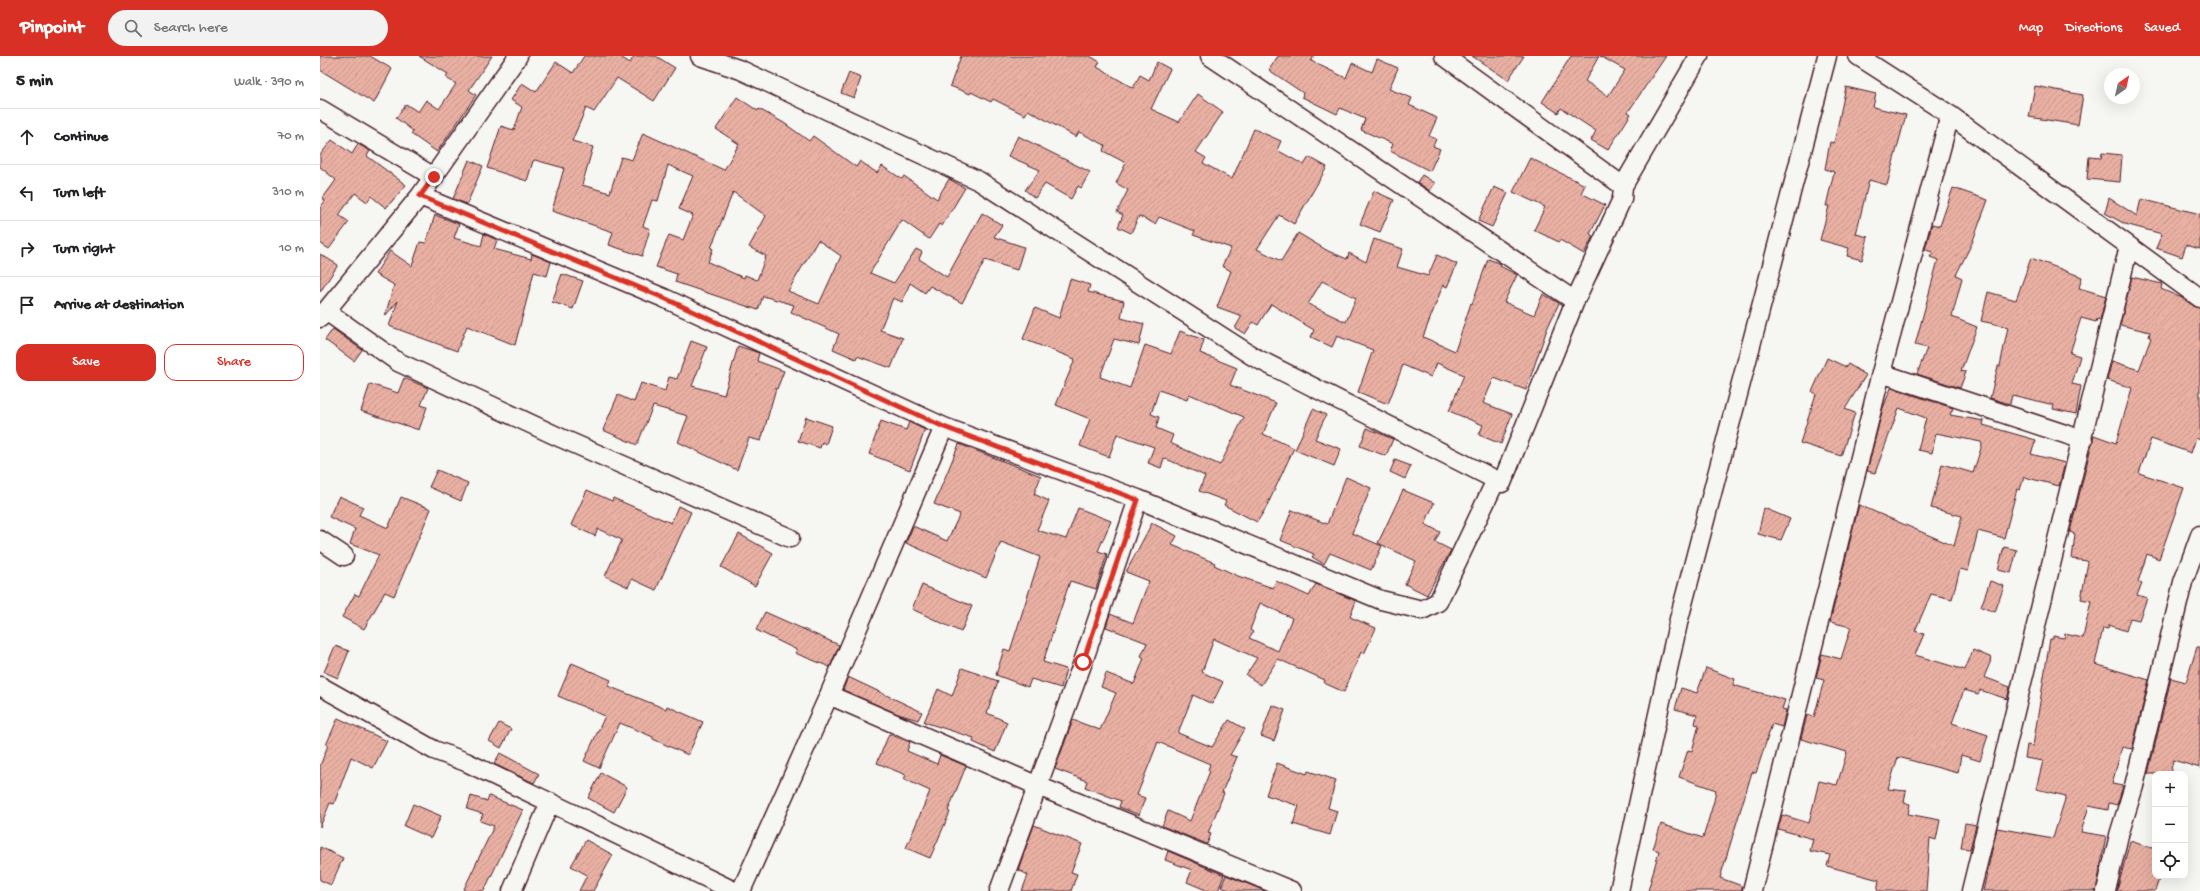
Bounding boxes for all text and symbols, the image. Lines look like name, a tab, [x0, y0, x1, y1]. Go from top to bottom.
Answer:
search box	[108, 10, 388, 46]
text: Pinpoint	[20, 17, 84, 40]
icon: search	[122, 17, 144, 39]
text: Search here	[154, 19, 228, 37]
text: Map	[2019, 20, 2043, 37]
text: Directions	[2065, 20, 2122, 37]
text: Saved	[2144, 20, 2180, 37]
north arrow	[2104, 68, 2140, 104]
text: 5 min	[16, 72, 53, 92]
text: Walk · 390 m	[234, 75, 304, 90]
icon: ahead	[16, 126, 38, 148]
text: Continue	[54, 128, 108, 146]
text: 70 m	[278, 129, 304, 144]
route end	[425, 168, 443, 186]
icon: left	[16, 182, 38, 204]
text: Turn left	[54, 184, 105, 202]
text: 310 m	[272, 185, 304, 200]
icon: right	[16, 238, 38, 260]
text: Turn right	[54, 240, 114, 258]
text: 10 m	[279, 241, 304, 256]
icon: arrive	[16, 294, 38, 316]
text: Arrive at destination	[54, 296, 184, 314]
button: Save	[16, 344, 156, 381]
button: Share	[164, 344, 304, 381]
route start	[1074, 653, 1092, 671]
map controls	[2152, 771, 2188, 879]
button: +	[2152, 771, 2188, 807]
button: −	[2152, 807, 2188, 843]
button: locate	[2152, 843, 2188, 879]

